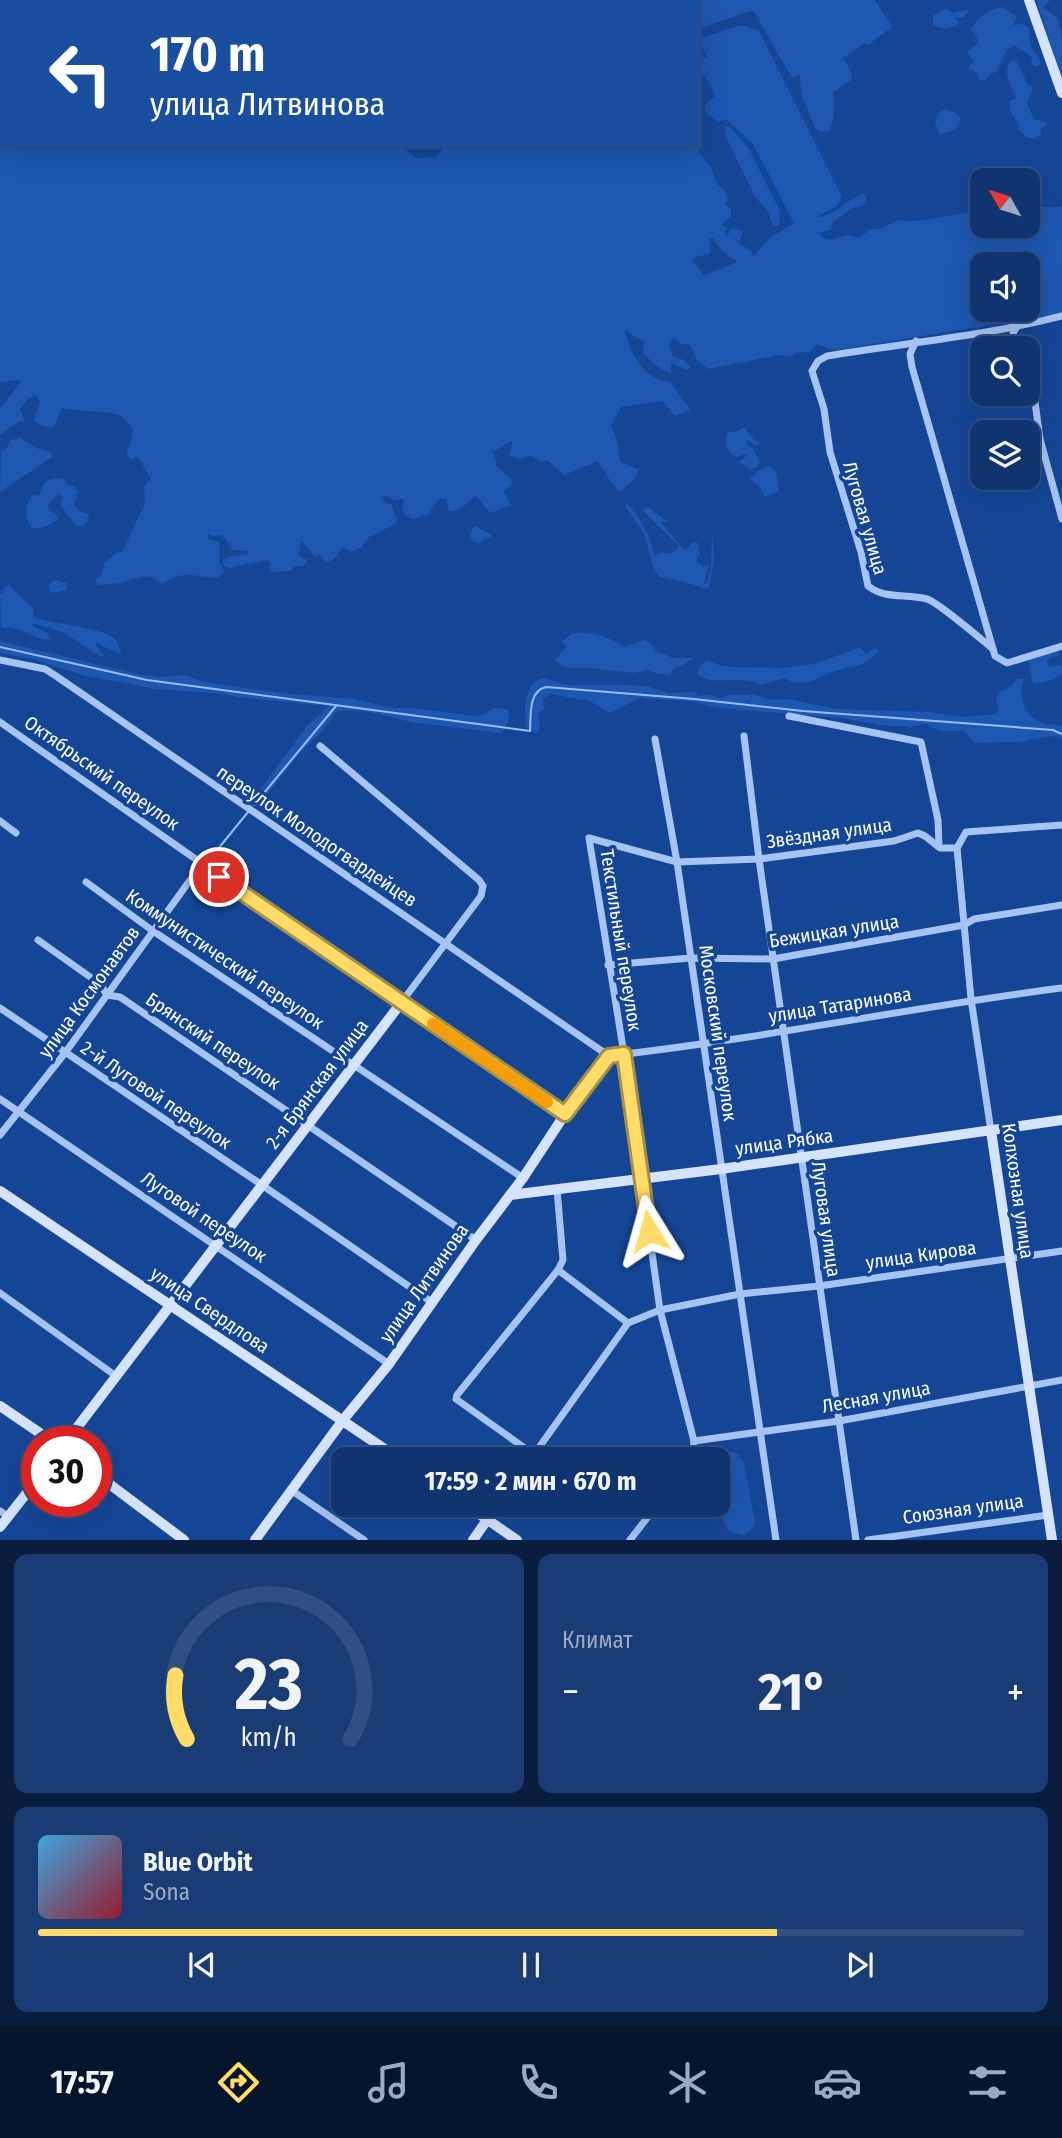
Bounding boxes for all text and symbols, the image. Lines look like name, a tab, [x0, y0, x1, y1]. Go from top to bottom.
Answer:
text: 170 m	[150, 25, 266, 84]
icon: left	[35, 28, 126, 119]
text: улица Литвинова	[150, 85, 385, 123]
north arrow	[970, 168, 1040, 238]
map controls	[970, 168, 1040, 490]
button: sound	[970, 252, 1040, 322]
button: search	[970, 336, 1040, 406]
button: layers	[970, 420, 1040, 490]
street label: Луговая улица	[838, 459, 892, 577]
street label: Октябрьский переулок	[20, 711, 184, 835]
street label: переулок Молодогвардейцев	[213, 760, 421, 912]
street label: Звёздная улица	[765, 813, 893, 853]
pin	[189, 847, 249, 907]
street label: Текстильный переулок	[595, 847, 647, 1033]
icon: arrive	[200, 858, 238, 896]
street label: Коммунистический переулок	[121, 884, 329, 1034]
street label: Бежицкая улица	[767, 909, 901, 953]
street label: улица Космонавтов	[34, 922, 144, 1062]
street label: Московский переулок	[694, 943, 742, 1123]
street label: улица Татаринова	[767, 982, 913, 1028]
street label: Брянский переулок	[141, 988, 285, 1095]
street label: 2-я Брянская улица	[261, 1015, 373, 1153]
street label: 2-й Луговой переулок	[76, 1036, 236, 1154]
street label: Колхозная улица	[997, 1122, 1039, 1260]
street label: улица Рябка	[734, 1124, 834, 1160]
street label: Луговая улица	[806, 1160, 846, 1278]
street label: Луговой переулок	[137, 1167, 271, 1268]
position arrow	[612, 1194, 686, 1268]
street label: улица Литвинова	[375, 1219, 473, 1347]
street label: улица Кирова	[864, 1236, 978, 1274]
street label: улица Свердлова	[146, 1262, 274, 1358]
street label: Лесная улица	[820, 1376, 932, 1418]
speed limit sign: 30	[21, 1426, 112, 1517]
text: 17:59 · 2 мин · 670 m	[424, 1466, 637, 1497]
street label: Союзная улица	[901, 1489, 1025, 1529]
text: Климат	[562, 1626, 633, 1654]
text: 23	[234, 1642, 303, 1729]
text: 21°	[758, 1661, 828, 1724]
text: −	[562, 1669, 579, 1715]
text: +	[1007, 1669, 1024, 1715]
text: km/h	[241, 1723, 297, 1753]
text: Blue Orbit	[143, 1847, 253, 1878]
text: Sona	[143, 1878, 190, 1906]
icon: previous	[183, 1946, 221, 1984]
icon: pause	[512, 1946, 550, 1984]
icon: next	[841, 1946, 879, 1984]
icon: directions	[214, 2058, 263, 2107]
icon: music	[364, 2058, 413, 2107]
icon: phone	[514, 2058, 563, 2107]
icon: climate	[663, 2058, 712, 2107]
icon: car	[813, 2058, 862, 2107]
icon: filters	[963, 2058, 1012, 2107]
text: 17:57	[50, 2063, 114, 2101]

